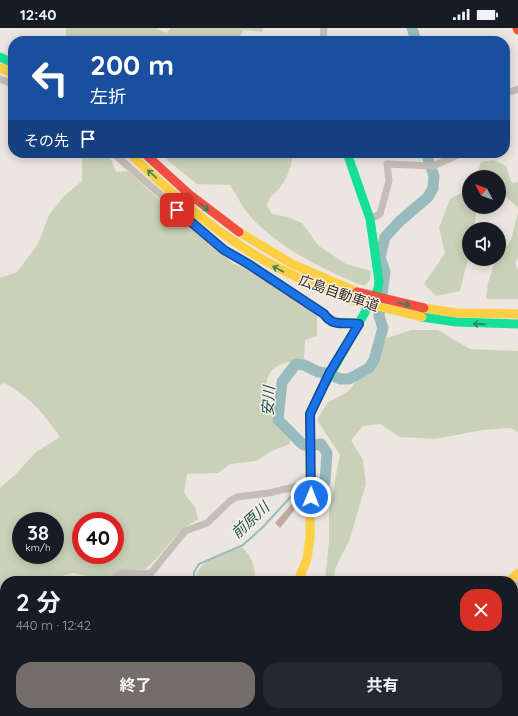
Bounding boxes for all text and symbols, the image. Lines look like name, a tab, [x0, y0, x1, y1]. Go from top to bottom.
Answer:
text: 12:40	[20, 5, 57, 24]
text: 200 m	[90, 47, 174, 82]
icon: left	[24, 52, 76, 104]
text: 左折	[90, 85, 126, 108]
icon: arrive	[77, 128, 99, 150]
text: その先	[24, 131, 69, 150]
one-way arrow	[147, 169, 157, 179]
north arrow	[462, 170, 506, 214]
map controls	[462, 170, 506, 266]
pin	[160, 193, 194, 227]
icon: arrive	[166, 199, 188, 221]
one-way arrow	[199, 202, 210, 211]
button: sound	[462, 222, 506, 266]
one-way arrow	[272, 264, 284, 272]
street label: 広島自動車道	[296, 271, 382, 315]
one-way arrow	[397, 300, 410, 308]
one-way arrow	[473, 320, 486, 327]
water label: 安川	[258, 384, 278, 416]
position arrow	[290, 476, 332, 518]
water label: 前原川	[227, 496, 274, 542]
speed limit sign: 40	[72, 512, 124, 564]
text: 38	[27, 520, 49, 545]
text: km/h	[25, 541, 51, 554]
text: 2 分	[16, 587, 60, 617]
button: close	[460, 589, 502, 631]
text: 440 m · 12:42	[16, 617, 91, 633]
button: 終了	[16, 662, 255, 708]
button: 共有	[263, 662, 502, 708]

